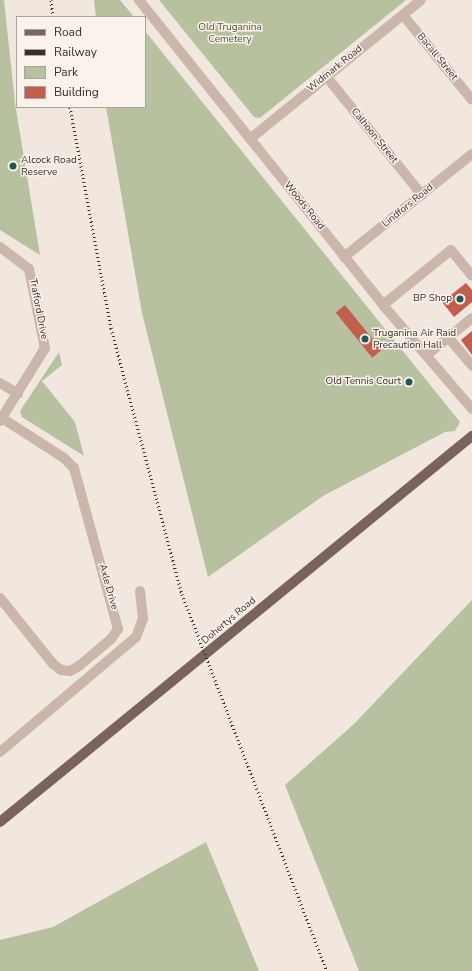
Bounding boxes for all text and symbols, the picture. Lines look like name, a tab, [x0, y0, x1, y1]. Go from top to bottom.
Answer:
legend	[16, 16, 146, 108]
park label: Old Truganina Cemetery	[198, 21, 262, 44]
text: Road	[54, 24, 82, 40]
street label: Bacall Street	[414, 31, 460, 83]
street label: Widmark Road	[305, 43, 365, 95]
text: Railway	[54, 44, 97, 60]
text: Park	[54, 64, 78, 80]
text: Building	[54, 84, 99, 100]
street label: Calhoon Street	[348, 106, 400, 166]
place label: Alcock Road Reserve	[21, 154, 77, 178]
marker: Alcock Road Reserve	[8, 161, 18, 171]
street label: Woods Road	[281, 180, 327, 232]
street label: Lindfors Road	[380, 182, 436, 230]
street label: Trafford Drive	[26, 278, 50, 340]
place label: BP Shop	[413, 293, 452, 305]
marker: BP Shop	[455, 294, 465, 304]
place label: Truganina Air Raid Precaution Hall	[373, 327, 456, 350]
marker: Truganina Air Raid Precaution Hall	[360, 334, 370, 344]
place label: Old Tennis Court	[325, 376, 401, 388]
marker: Old Tennis Court	[404, 377, 414, 387]
street label: Axle Drive	[96, 563, 120, 611]
street label: Dohertys Road	[199, 595, 259, 647]

